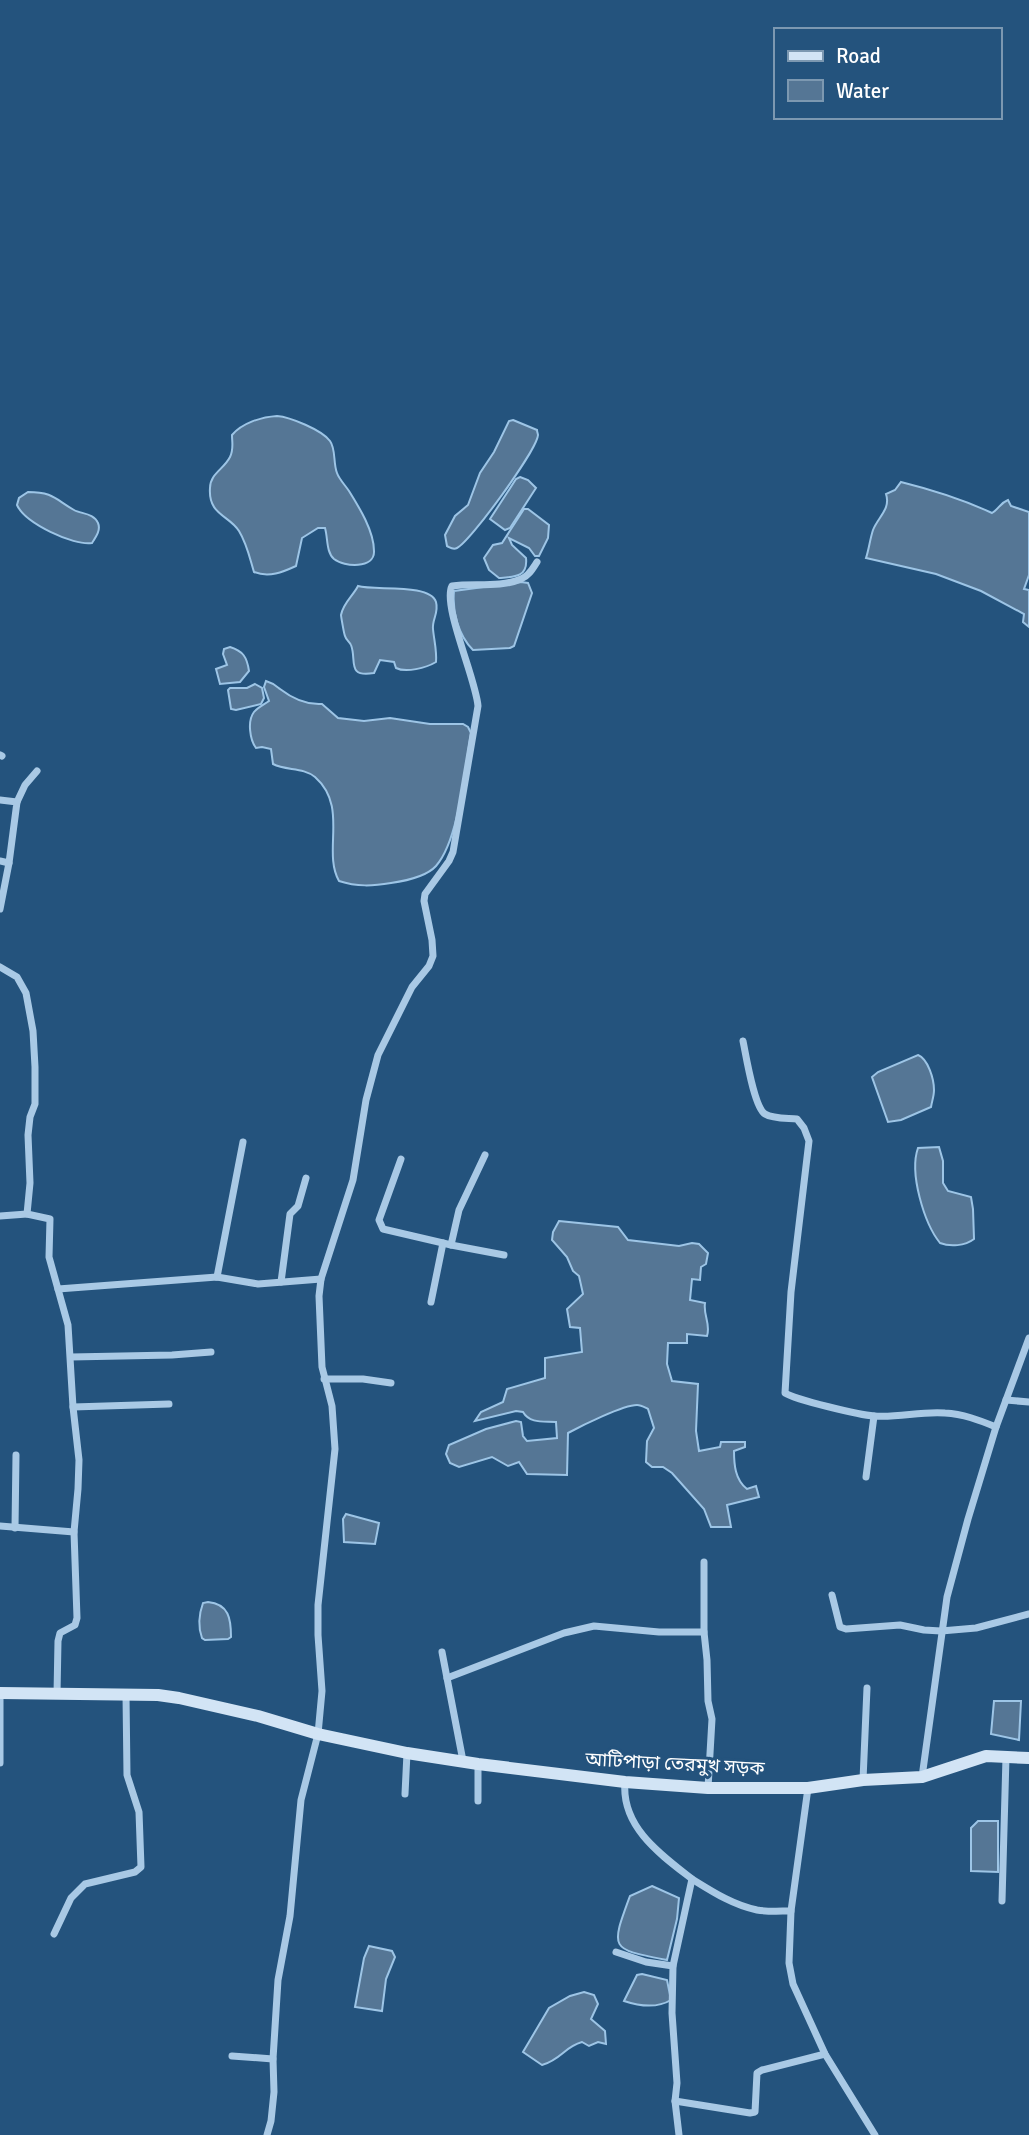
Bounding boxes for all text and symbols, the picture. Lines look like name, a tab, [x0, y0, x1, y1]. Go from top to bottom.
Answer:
legend	[774, 28, 1001, 119]
text: Road	[836, 43, 881, 69]
text: Water	[836, 78, 889, 104]
street label: আটিপাড়া তেরমুখ সড়ক	[584, 1747, 766, 1781]

